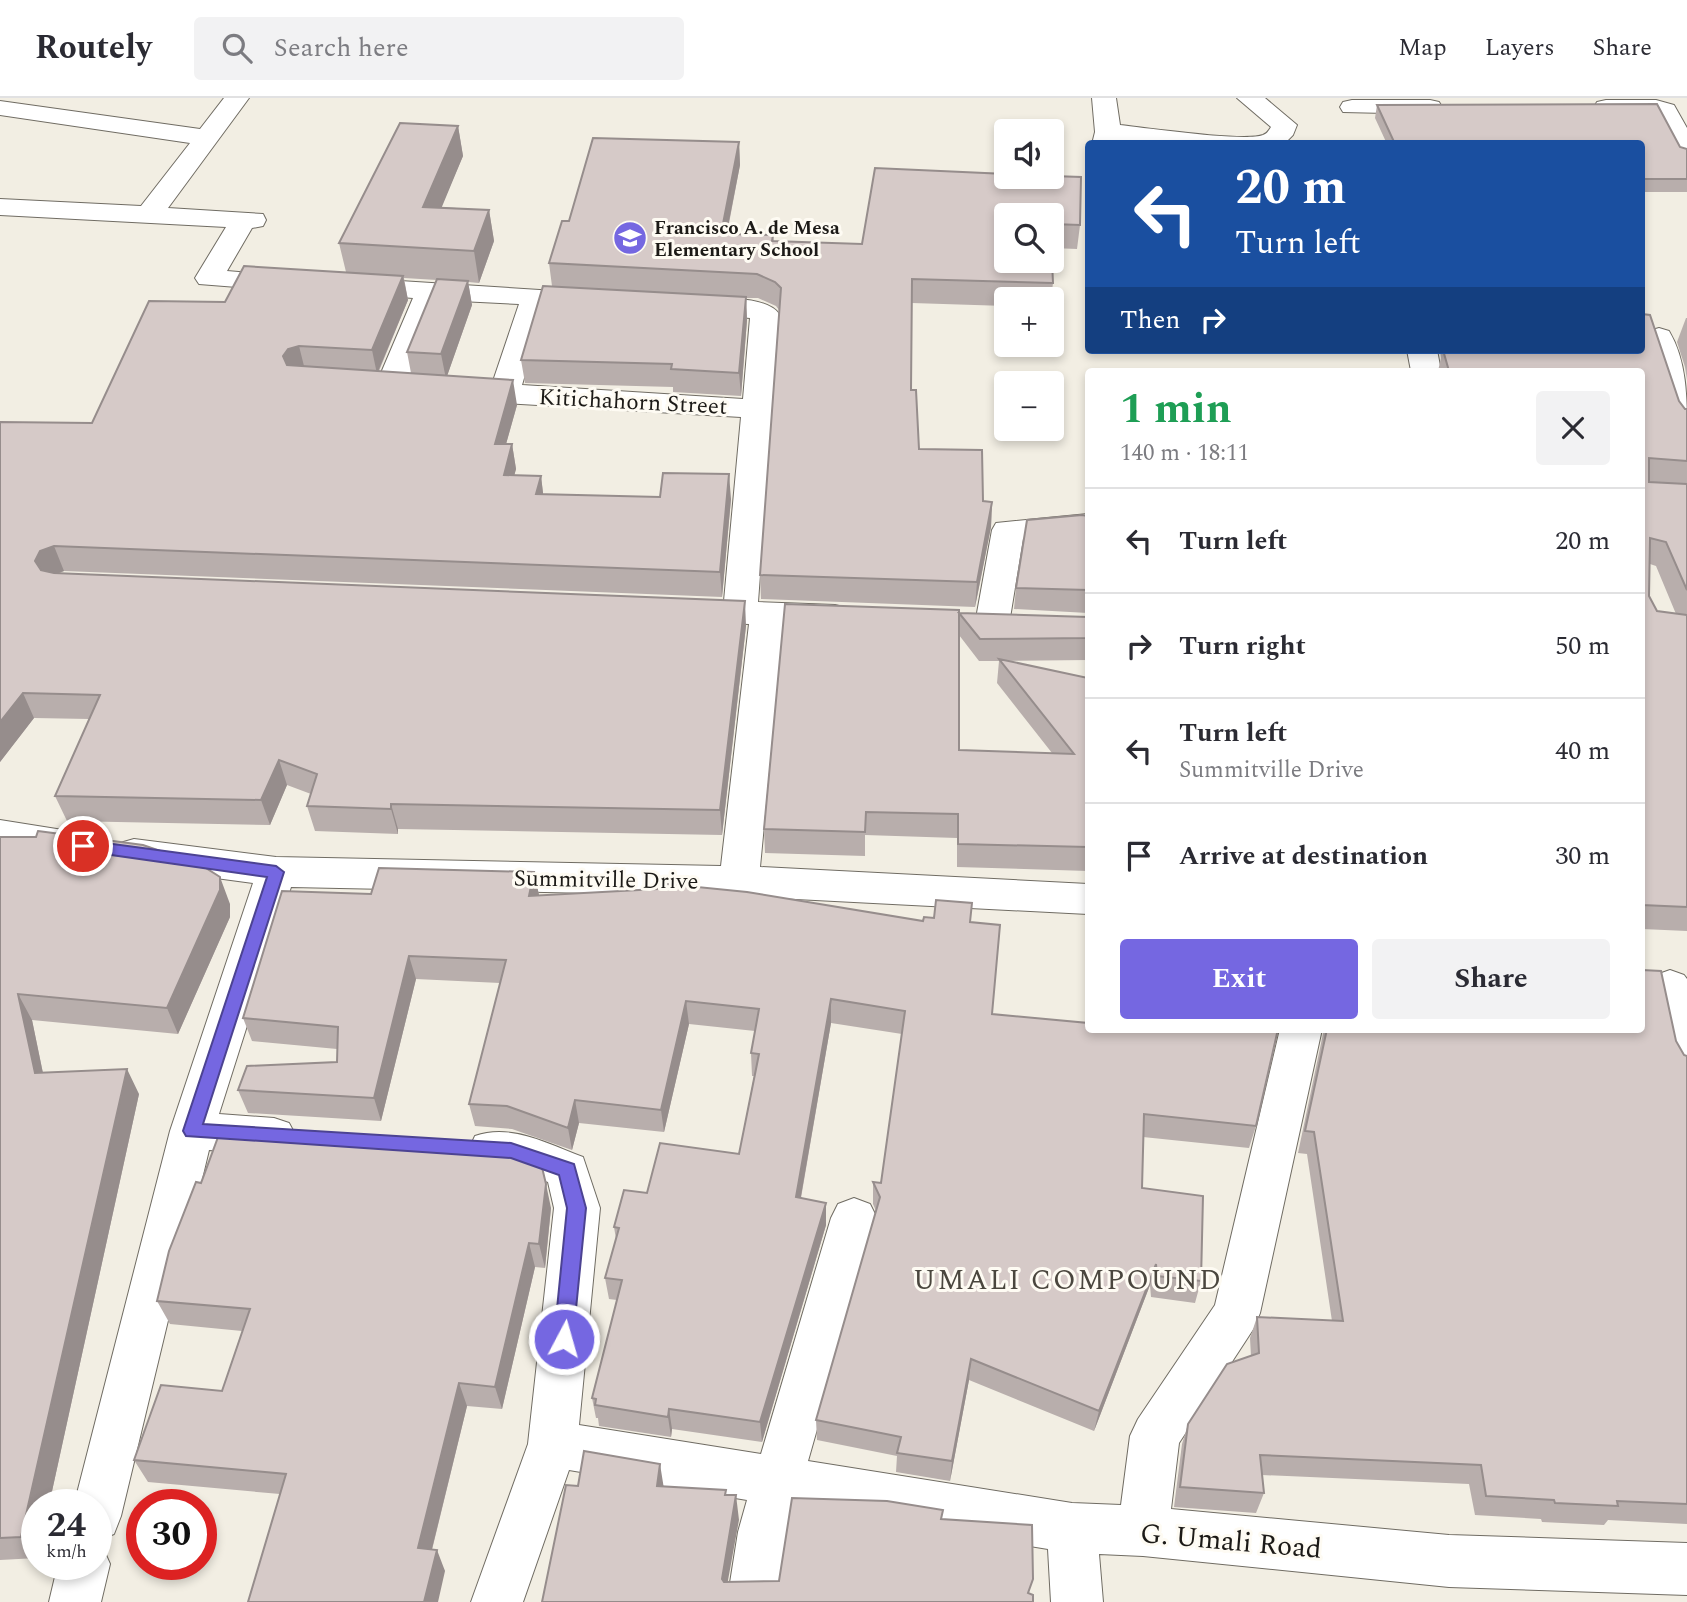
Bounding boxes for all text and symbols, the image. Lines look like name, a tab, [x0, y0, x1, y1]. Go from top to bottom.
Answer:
search box	[194, 17, 684, 80]
text: Routely	[35, 23, 152, 73]
text: Search here	[274, 28, 409, 68]
icon: search	[218, 29, 256, 67]
text: Map	[1398, 30, 1447, 66]
text: Layers	[1485, 30, 1555, 66]
text: Share	[1593, 30, 1652, 66]
map controls	[994, 119, 1064, 441]
button: sound	[994, 119, 1064, 189]
text: 20 m	[1235, 151, 1346, 226]
icon: left	[1120, 168, 1211, 259]
button: search	[994, 203, 1064, 273]
place label: Francisco A. de Mesa Elementary School	[654, 214, 840, 265]
school or university icon: Francisco A. de Mesa Elementary School	[611, 219, 649, 257]
text: Turn left	[1235, 219, 1361, 268]
button: +	[994, 287, 1064, 357]
text: Then	[1120, 300, 1180, 340]
icon: right	[1194, 301, 1232, 339]
button: −	[994, 371, 1064, 441]
text: 1 min	[1120, 378, 1232, 441]
street label: Kitichahorn Street	[538, 380, 728, 425]
button: close	[1536, 391, 1610, 465]
text: 140 m · 18:11	[1120, 436, 1249, 471]
text: Turn left	[1179, 521, 1287, 561]
text: 20 m	[1555, 521, 1610, 561]
icon: left	[1120, 522, 1158, 560]
text: Turn right	[1179, 626, 1306, 666]
text: 50 m	[1555, 626, 1610, 666]
icon: right	[1120, 627, 1158, 665]
text: Turn left	[1179, 713, 1287, 753]
text: 40 m	[1555, 731, 1610, 771]
icon: left	[1120, 732, 1158, 770]
text: Summitville Drive	[1179, 753, 1364, 788]
pin	[53, 816, 113, 876]
icon: arrive	[64, 827, 102, 865]
text: Arrive at destination	[1179, 836, 1428, 876]
text: 30 m	[1555, 836, 1610, 876]
icon: arrive	[1120, 837, 1158, 875]
street label: Summitville Drive	[513, 861, 699, 900]
button: Exit	[1120, 939, 1358, 1019]
button: Share	[1372, 939, 1610, 1019]
district label: UMALI COMPOUND	[913, 1259, 1223, 1302]
position arrow	[527, 1302, 601, 1376]
speed limit sign: 30	[126, 1489, 217, 1580]
text: 24	[47, 1499, 86, 1552]
street label: G. Umali Road	[1138, 1512, 1323, 1571]
text: km/h	[46, 1538, 87, 1565]

